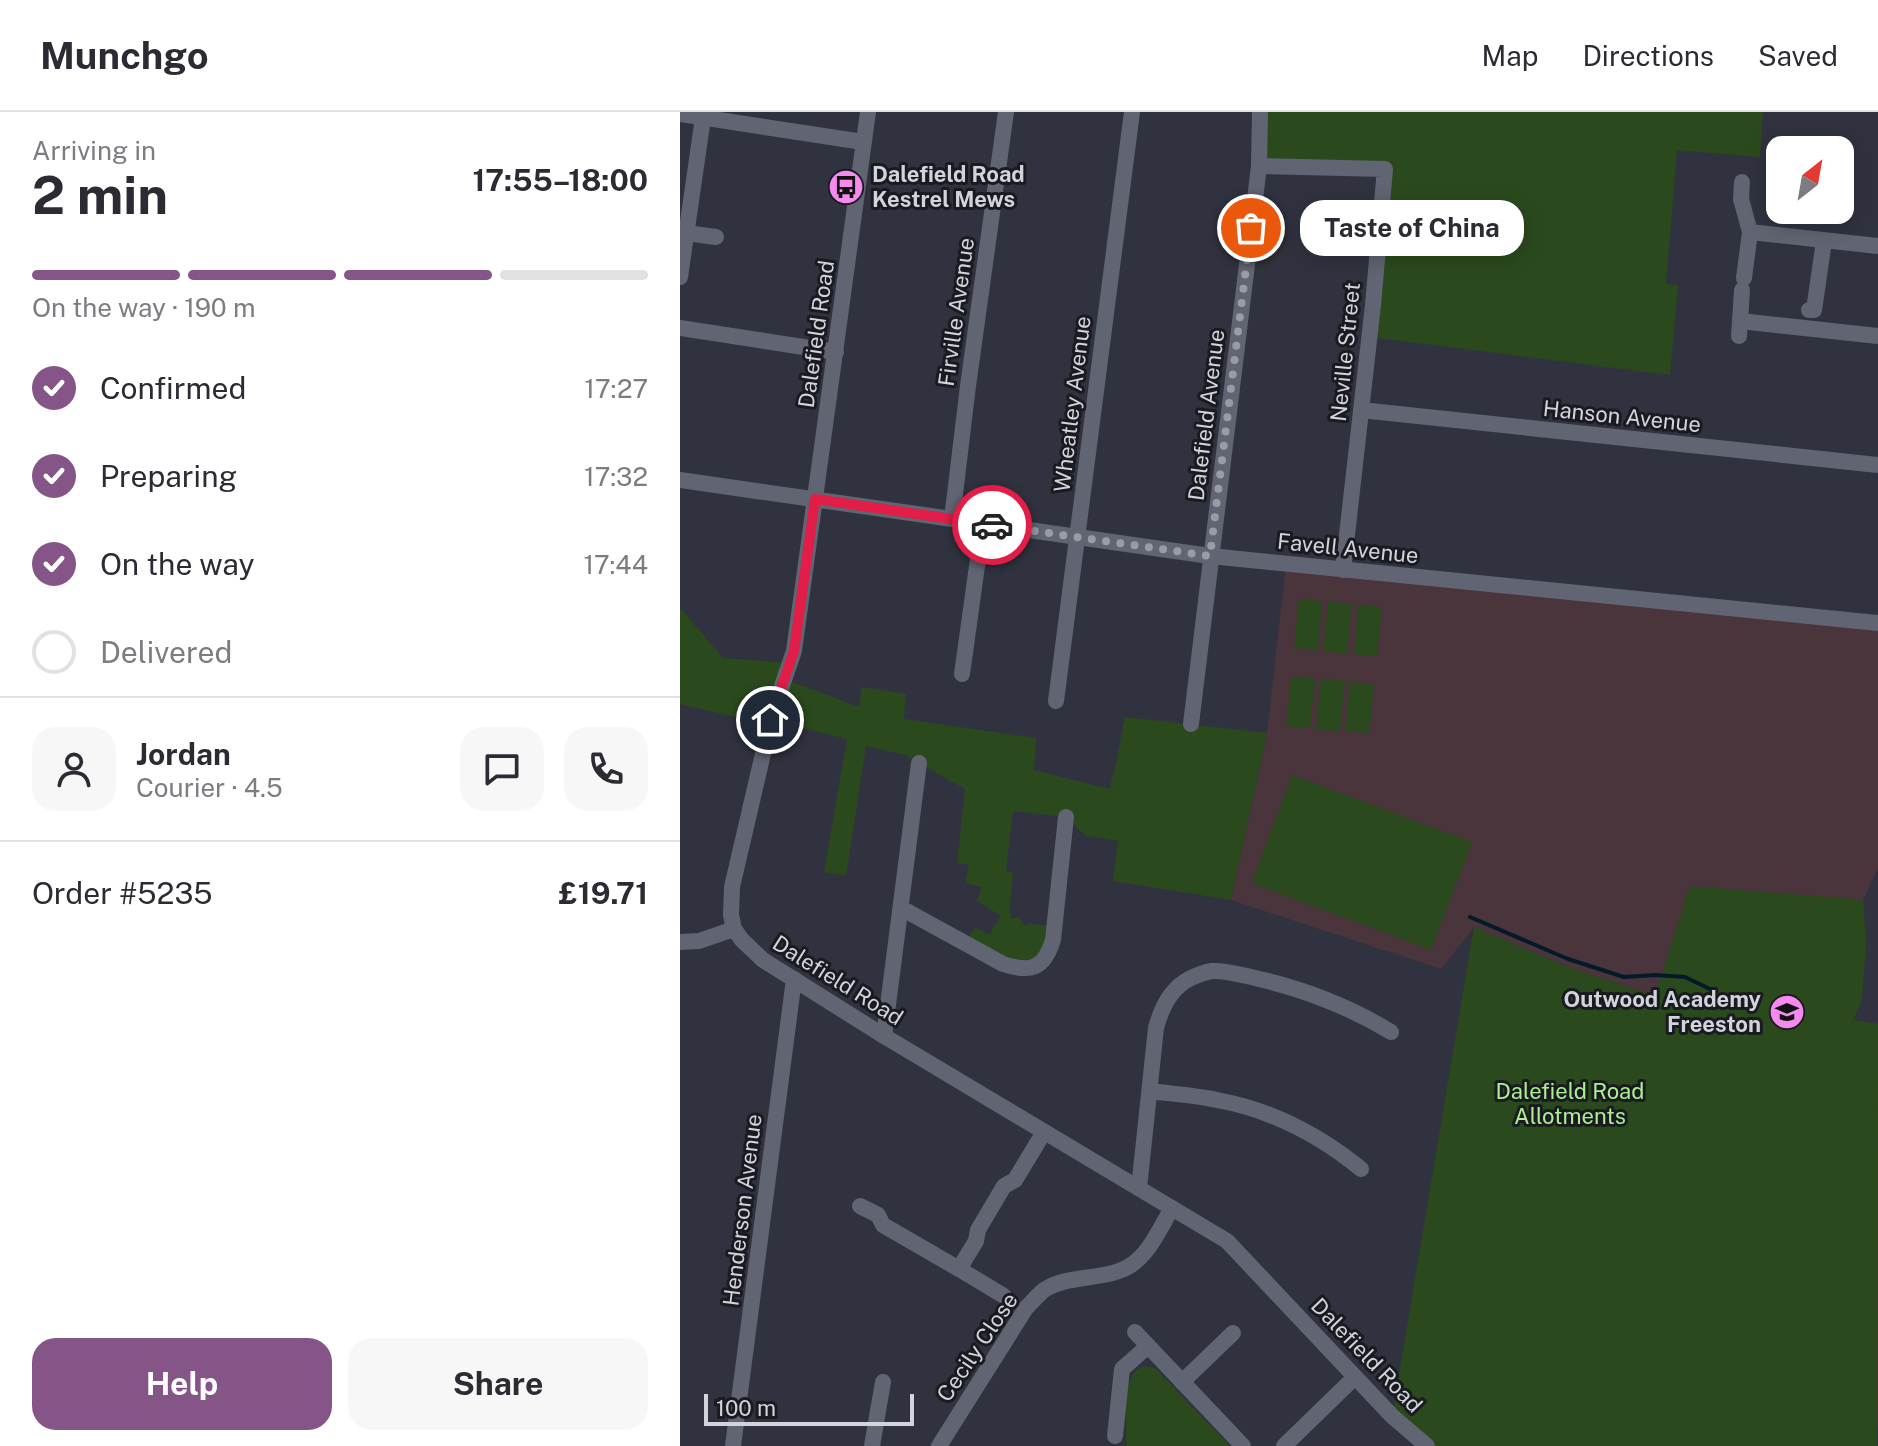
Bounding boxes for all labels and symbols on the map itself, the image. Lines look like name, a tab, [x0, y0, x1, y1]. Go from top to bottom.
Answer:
north arrow	[1766, 136, 1854, 224]
place label: Dalefield Road Kestrel Mews	[872, 161, 1025, 212]
bus stop icon: Dalefield Road Kestrel Mews	[827, 168, 865, 206]
pin	[1217, 194, 1285, 262]
callout: Taste of China	[1299, 200, 1523, 256]
street label: Firville Avenue	[933, 236, 979, 388]
street label: Dalefield Road	[793, 259, 839, 409]
street label: Neville Street	[1325, 281, 1365, 423]
street label: Wheatley Avenue	[1048, 314, 1096, 494]
street label: Dalefield Avenue	[1183, 328, 1229, 502]
street label: Hanson Avenue	[1542, 395, 1702, 437]
courier	[952, 485, 1032, 565]
street label: Favell Avenue	[1276, 528, 1420, 568]
pin	[736, 686, 804, 754]
street label: Dalefield Road	[768, 930, 908, 1030]
place label: Outwood Academy Freeston	[1564, 986, 1762, 1037]
school or university icon: Outwood Academy Freeston	[1768, 993, 1806, 1031]
park label: Dalefield Road Allotments	[1496, 1078, 1644, 1129]
street label: Henderson Avenue	[717, 1113, 767, 1307]
street label: Cecily Close	[931, 1288, 1023, 1406]
street label: Dalefield Road	[1306, 1292, 1428, 1418]
scale bar	[704, 1390, 914, 1426]

